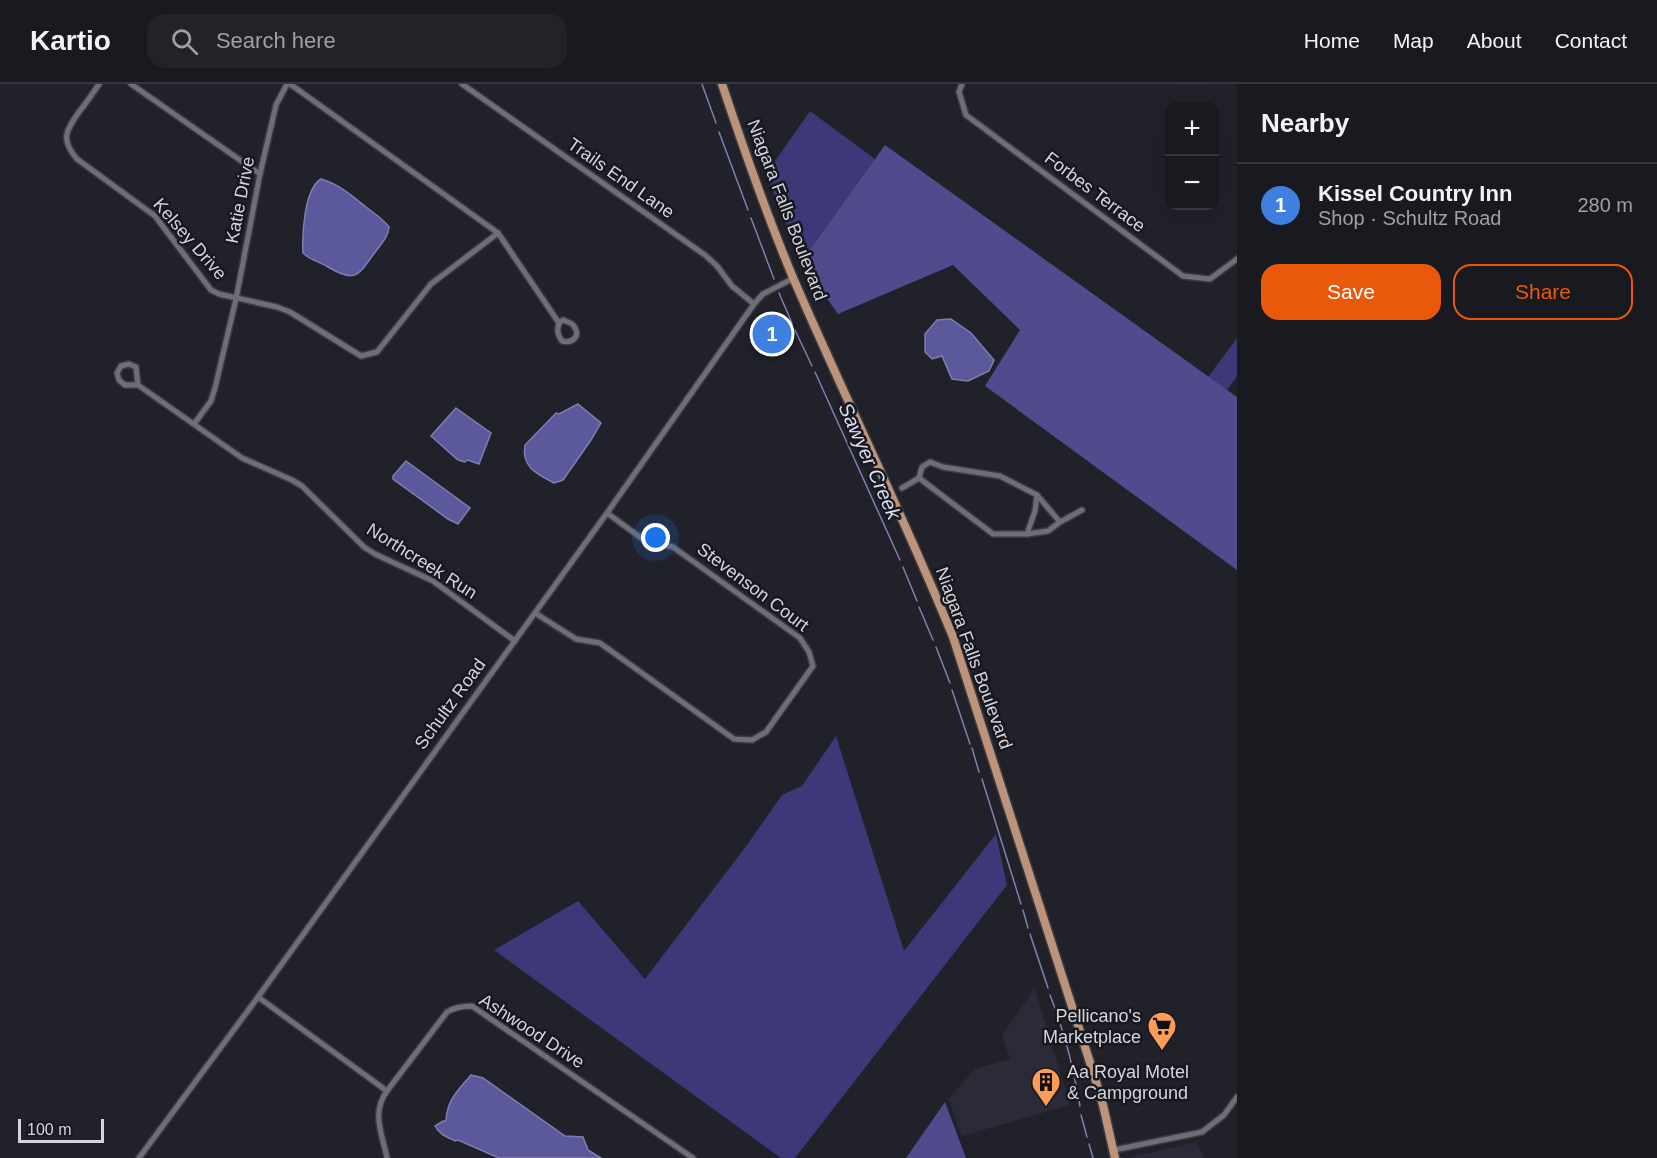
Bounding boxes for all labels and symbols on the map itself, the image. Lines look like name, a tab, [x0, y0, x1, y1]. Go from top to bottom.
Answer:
street label: Niagara Falls Boulevard	[743, 117, 831, 303]
street label: Trails End Lane	[564, 134, 678, 222]
street label: Forbes Terrace	[1041, 148, 1149, 236]
street label: Katie Drive	[222, 155, 258, 245]
street label: Kelsey Drive	[149, 194, 231, 284]
pin: 1	[752, 312, 792, 356]
water label: Sawyer Creek	[834, 399, 906, 524]
street label: Northcreek Run	[363, 519, 481, 603]
your location	[641, 523, 670, 552]
street label: Stevenson Court	[693, 539, 813, 635]
street label: Niagara Falls Boulevard	[932, 564, 1016, 752]
street label: Schultz Road	[410, 655, 490, 753]
street label: Ashwood Drive	[476, 990, 588, 1072]
place label: Pellicano's Marketplace	[1043, 1006, 1141, 1047]
supermarket icon: Pellicano's Marketplace	[1146, 1010, 1178, 1052]
place label: Aa Royal Motel & Campground	[1067, 1062, 1189, 1103]
building icon: Aa Royal Motel & Campground	[1030, 1066, 1062, 1108]
scale bar	[18, 1116, 104, 1144]

